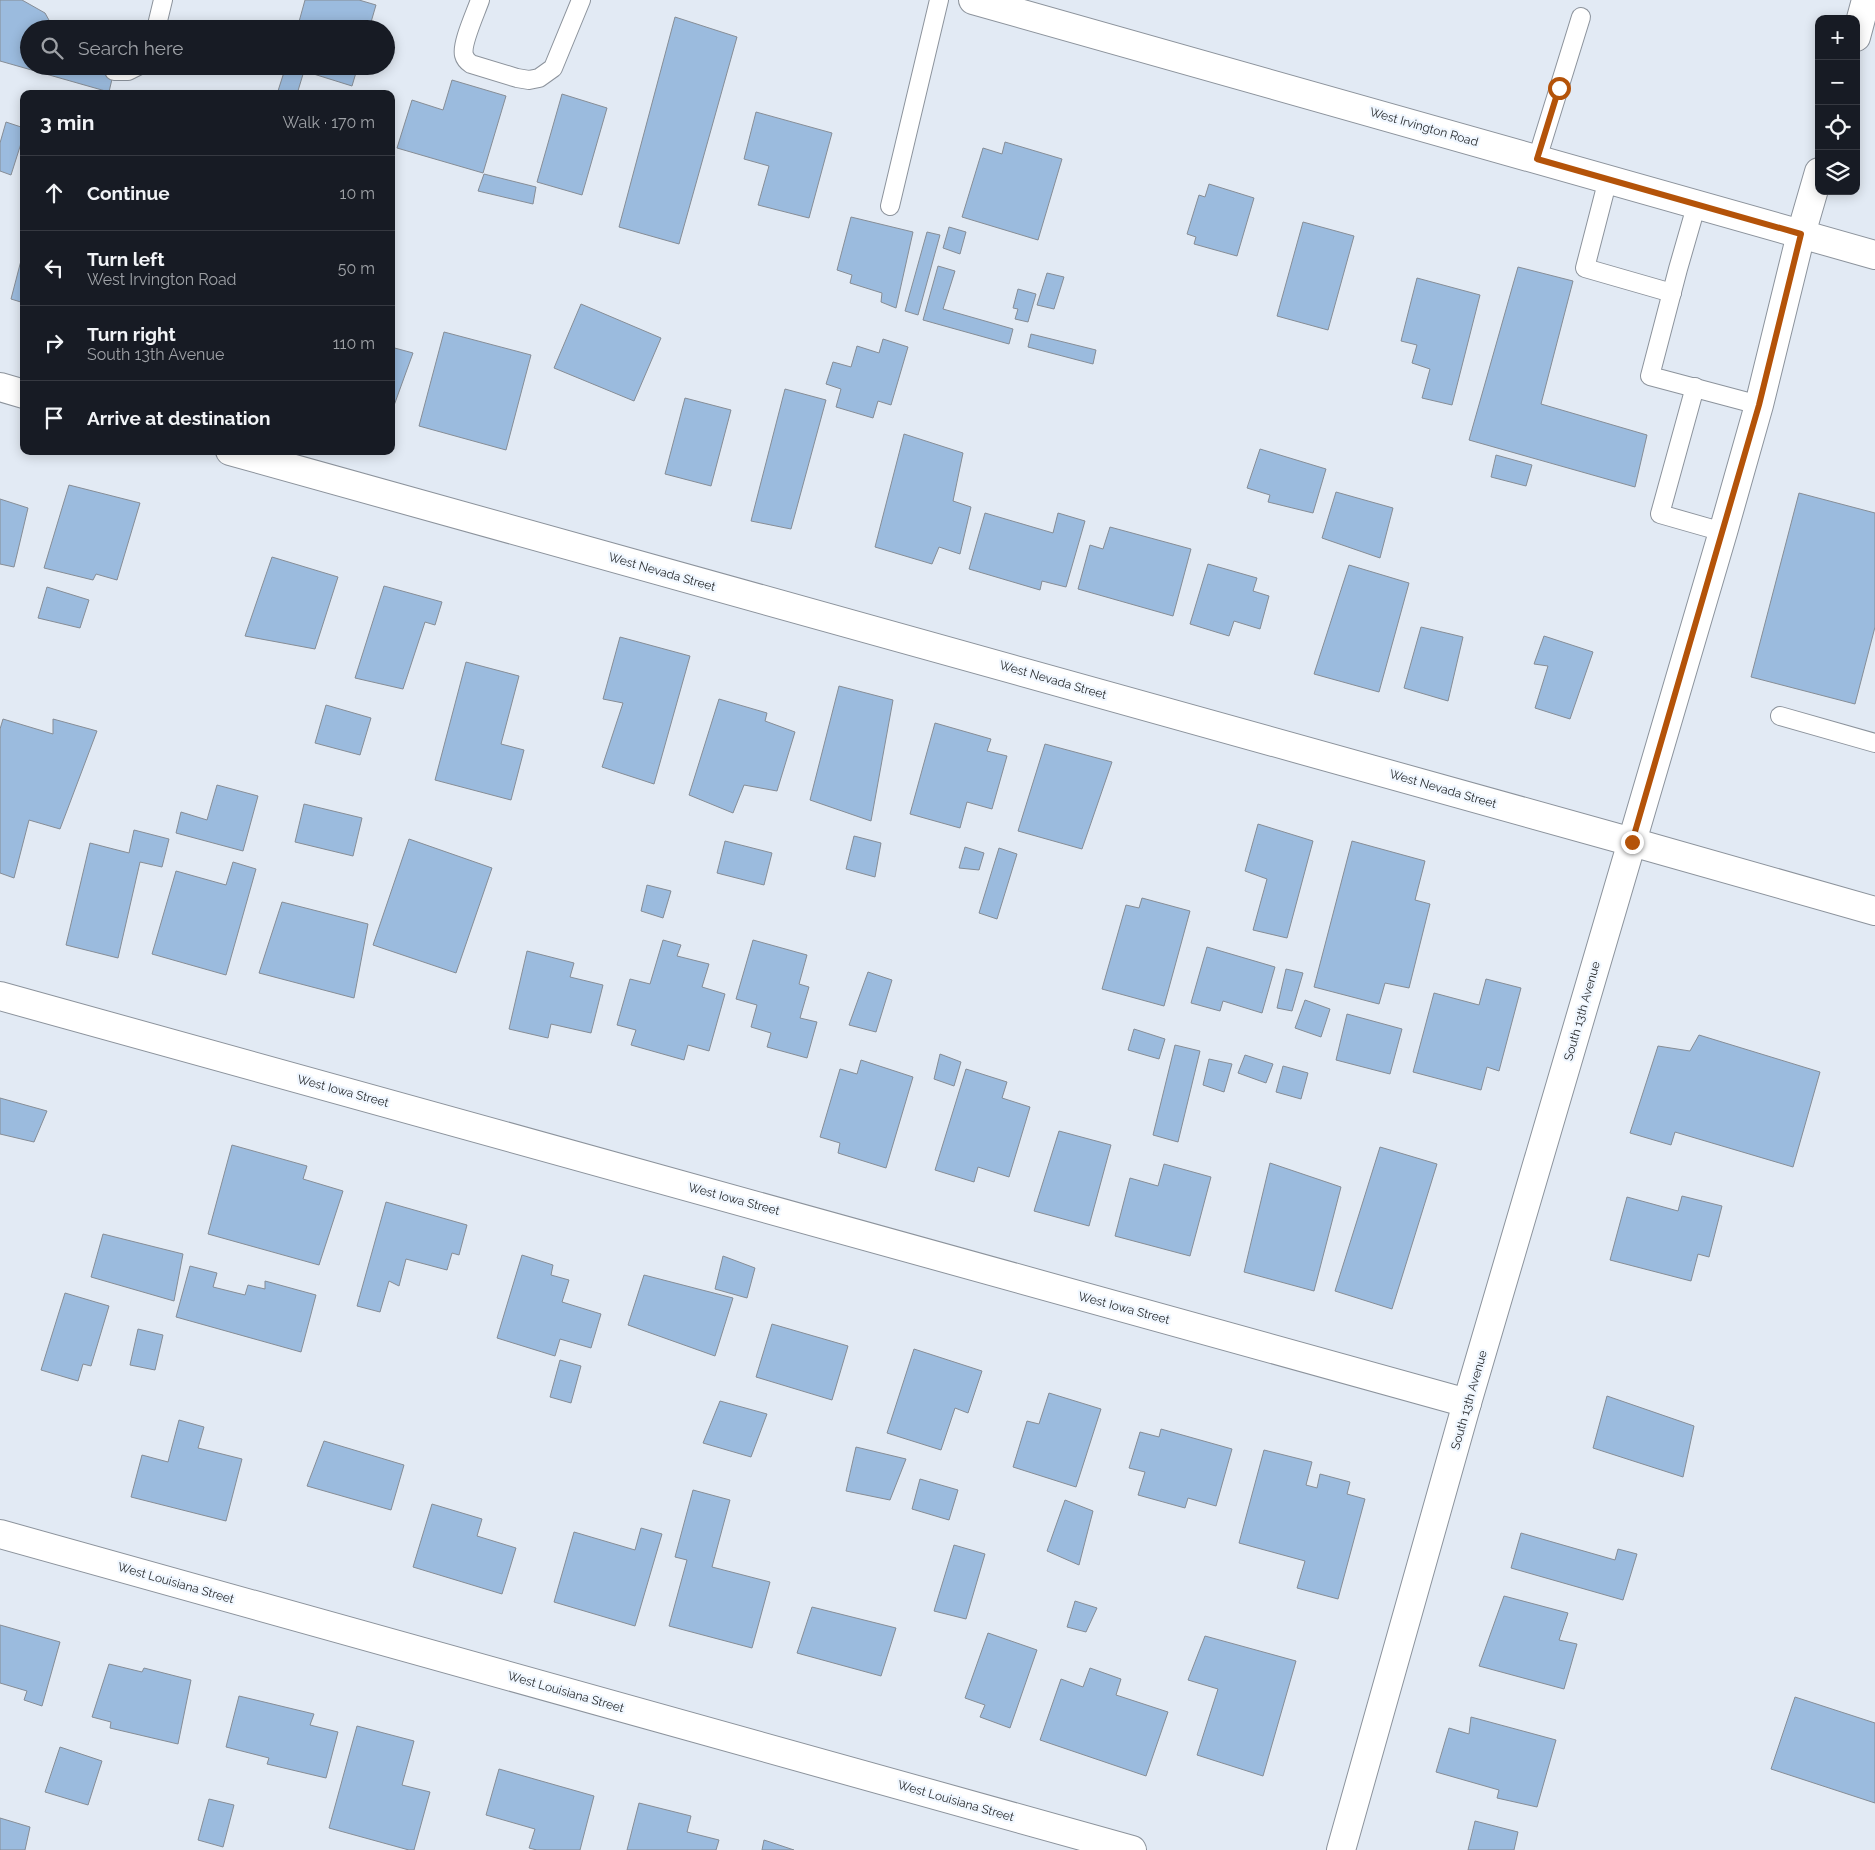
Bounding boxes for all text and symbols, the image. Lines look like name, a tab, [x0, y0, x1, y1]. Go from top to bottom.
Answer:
map controls	[1815, 15, 1860, 195]
button: +	[1815, 15, 1860, 60]
search box	[20, 20, 395, 75]
icon: search	[38, 34, 66, 62]
text: Search here	[78, 37, 184, 59]
button: −	[1815, 60, 1860, 105]
route start	[1548, 77, 1571, 100]
street label: West Irvington Road	[1368, 105, 1480, 149]
button: locate	[1815, 105, 1860, 150]
text: 3 min	[40, 110, 94, 135]
text: Walk · 170 m	[283, 113, 375, 132]
button: layers	[1815, 150, 1860, 195]
icon: ahead	[40, 179, 68, 207]
text: Continue	[87, 182, 170, 204]
text: 10 m	[340, 184, 375, 203]
text: Turn left	[87, 248, 164, 270]
icon: left	[40, 254, 68, 282]
text: 50 m	[338, 259, 375, 278]
text: West Irvington Road	[87, 270, 237, 289]
text: Turn right	[87, 323, 176, 345]
icon: right	[40, 329, 68, 357]
text: 110 m	[333, 334, 375, 353]
text: South 13th Avenue	[87, 345, 224, 364]
icon: arrive	[40, 404, 68, 432]
text: Arrive at destination	[87, 407, 271, 429]
street label: West Nevada Street	[607, 550, 717, 594]
street label: West Nevada Street	[998, 658, 1108, 702]
street label: West Nevada Street	[1388, 767, 1498, 811]
route end	[1621, 831, 1644, 854]
street label: South 13th Avenue	[1561, 960, 1603, 1062]
street label: West Iowa Street	[296, 1072, 390, 1110]
street label: West Iowa Street	[687, 1180, 781, 1218]
street label: West Iowa Street	[1077, 1289, 1171, 1327]
street label: South 13th Avenue	[1448, 1349, 1490, 1451]
street label: West Louisiana Street	[116, 1560, 236, 1606]
street label: West Louisiana Street	[506, 1669, 626, 1715]
street label: West Louisiana Street	[896, 1778, 1016, 1824]

